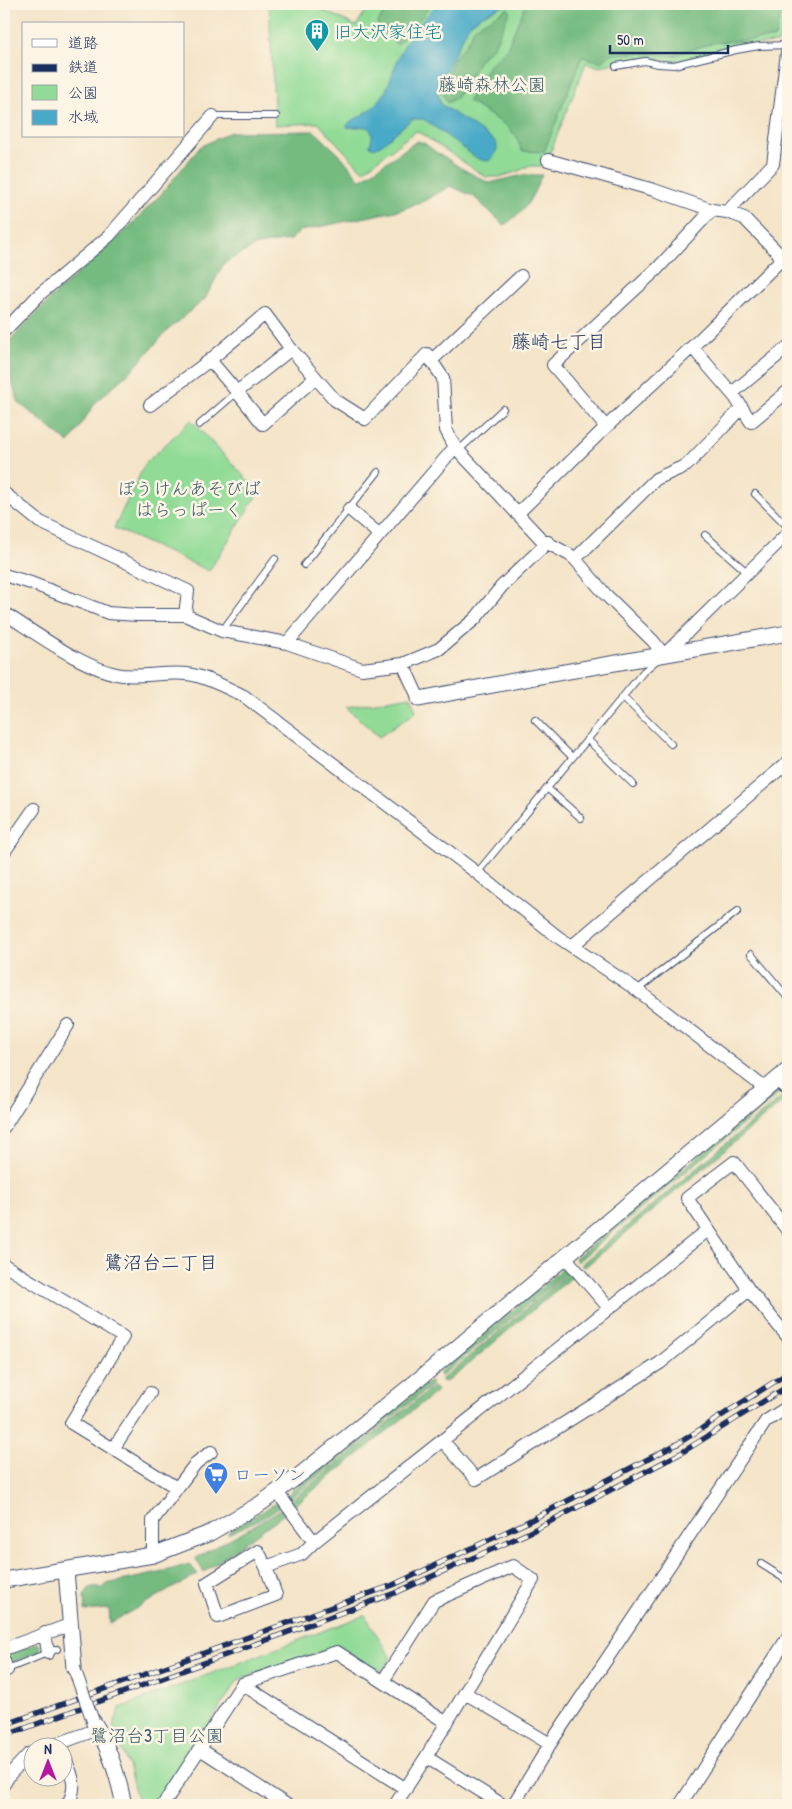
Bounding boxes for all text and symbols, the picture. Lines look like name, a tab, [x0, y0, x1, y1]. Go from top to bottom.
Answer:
building icon: 旧大沢家住宅	[304, 18, 330, 52]
place label: 旧大沢家住宅	[334, 19, 442, 44]
legend	[22, 22, 185, 138]
scale bar	[610, 22, 727, 54]
text: 50 m	[617, 29, 644, 50]
text: 道路	[68, 32, 98, 53]
text: 鉄道	[68, 56, 98, 77]
park label: 藤崎森林公園	[438, 72, 546, 97]
text: 公園	[68, 82, 98, 103]
text: 水域	[68, 106, 98, 127]
district label: 藤崎七丁目	[511, 328, 607, 354]
park label: ぼうけんあそびば はらっぱーく	[117, 476, 261, 522]
district label: 鷺沼台二丁目	[104, 1249, 218, 1275]
supermarket icon: ローソン	[203, 1461, 229, 1495]
place label: ローソン	[234, 1462, 306, 1487]
park label: 鷺沼台3丁目公園	[90, 1723, 224, 1748]
north arrow	[22, 1736, 72, 1786]
text: N	[44, 1739, 52, 1758]

